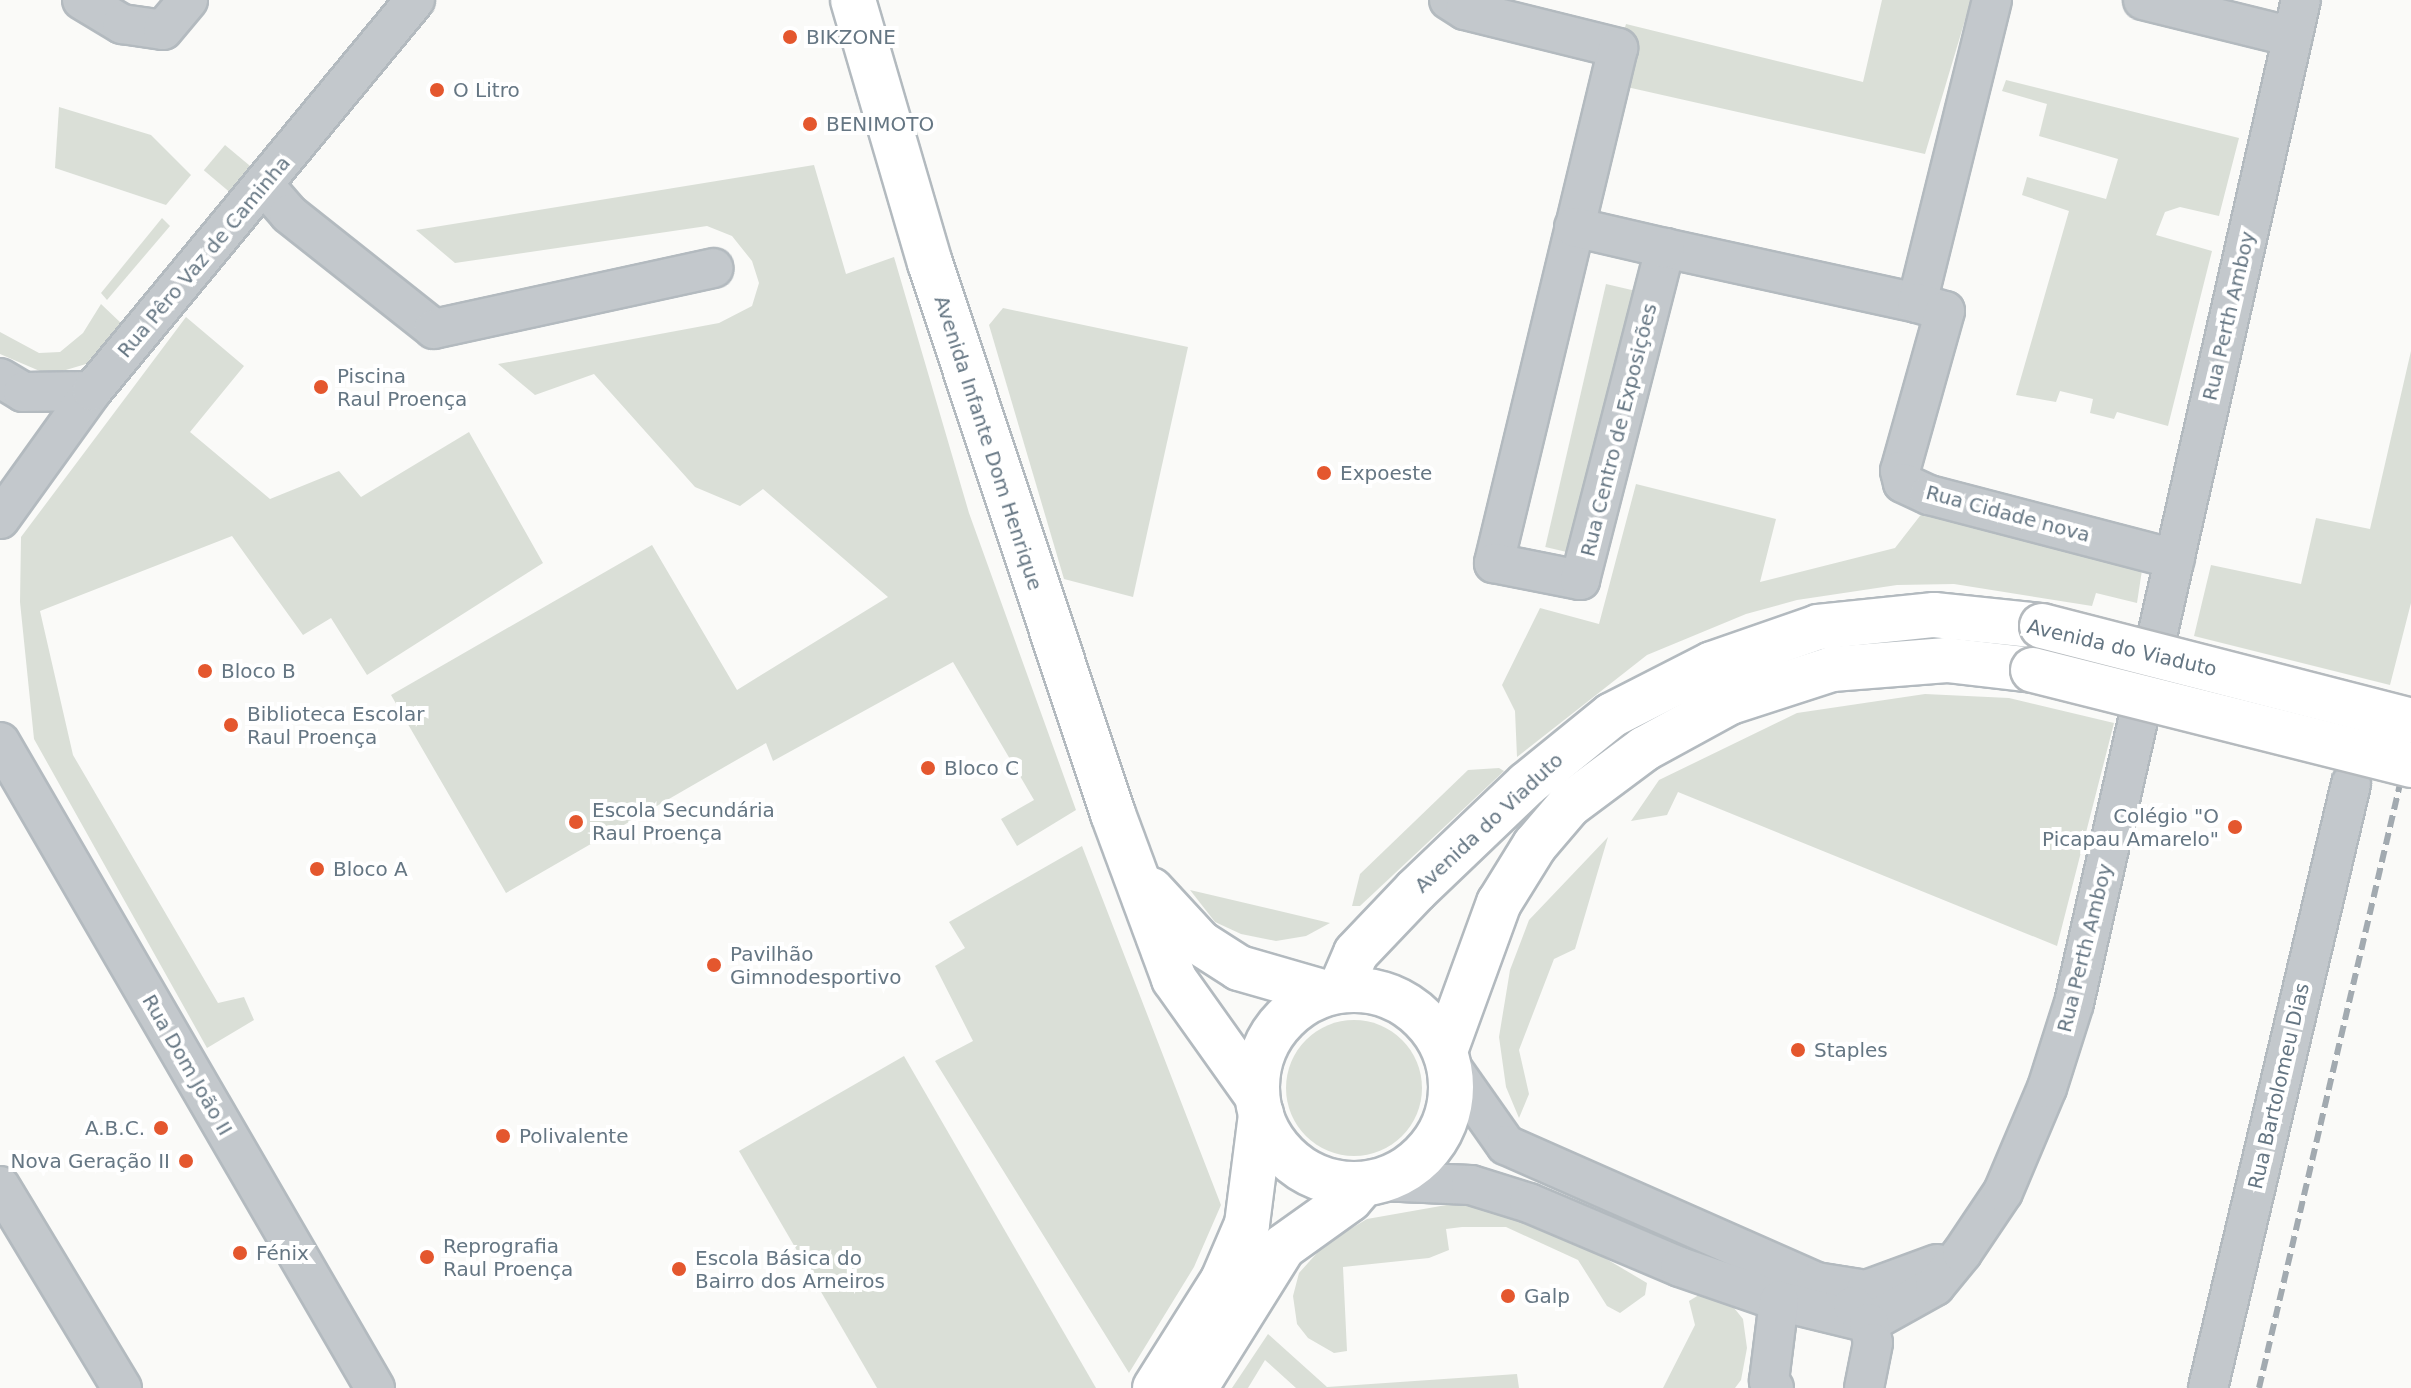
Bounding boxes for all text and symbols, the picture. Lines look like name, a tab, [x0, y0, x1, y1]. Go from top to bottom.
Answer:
place label: BIKZONE	[806, 25, 896, 49]
marker: BIKZONE	[781, 28, 799, 46]
place label: O Litro	[453, 78, 520, 102]
marker: O Litro	[428, 81, 446, 99]
place label: BENIMOTO	[826, 112, 934, 136]
marker: BENIMOTO	[801, 115, 819, 133]
street label: Rua Pêro Vaz de Caminha	[113, 151, 295, 363]
street label: Rua Perth Amboy	[2198, 229, 2260, 403]
street label: Avenida Infante Dom Henrique	[929, 293, 1047, 593]
street label: Rua Centro de Exposições	[1576, 301, 1662, 559]
place label: Piscina Raul Proença	[337, 364, 467, 411]
marker: Piscina Raul Proença	[312, 378, 330, 396]
place label: Expoeste	[1340, 461, 1432, 485]
marker: Expoeste	[1315, 464, 1333, 482]
street label: Rua Cidade nova	[1923, 481, 2093, 547]
street label: Avenida do Viaduto	[2025, 614, 2219, 682]
place label: Bloco B	[221, 659, 296, 683]
marker: Bloco B	[196, 662, 214, 680]
place label: Biblioteca Escolar Raul Proença	[247, 702, 424, 749]
marker: Biblioteca Escolar Raul Proença	[222, 716, 240, 734]
street label: Avenida do Viaduto	[1410, 748, 1568, 898]
place label: Bloco C	[944, 756, 1019, 780]
marker: Bloco C	[919, 759, 937, 777]
place label: Escola Secundária Raul Proença	[592, 798, 775, 845]
place label: Colégio "O Picapau Amarelo"	[2042, 804, 2219, 851]
marker: Escola Secundária Raul Proença	[567, 813, 585, 831]
marker: Colégio "O Picapau Amarelo"	[2226, 818, 2244, 836]
place label: Bloco A	[333, 857, 408, 881]
marker: Bloco A	[308, 860, 326, 878]
street label: Rua Perth Amboy	[2052, 861, 2118, 1035]
place label: Pavilhão Gimnodesportivo	[730, 942, 901, 989]
marker: Pavilhão Gimnodesportivo	[705, 956, 723, 974]
street label: Rua Bartolomeu Dias	[2244, 981, 2314, 1191]
street label: Rua Dom João II	[137, 990, 237, 1140]
place label: Staples	[1814, 1038, 1888, 1062]
marker: Staples	[1789, 1041, 1807, 1059]
place label: A.B.C.	[85, 1116, 145, 1140]
marker: A.B.C.	[152, 1119, 170, 1137]
place label: Polivalente	[519, 1124, 628, 1148]
marker: Polivalente	[494, 1127, 512, 1145]
place label: Nova Geração II	[10, 1149, 170, 1173]
marker: Nova Geração II	[177, 1152, 195, 1170]
place label: Reprografia Raul Proença	[443, 1234, 573, 1281]
place label: Fénix	[256, 1241, 309, 1265]
marker: Fénix	[231, 1244, 249, 1262]
place label: Escola Básica do Bairro dos Arneiros	[695, 1246, 885, 1293]
marker: Reprografia Raul Proença	[418, 1248, 436, 1266]
marker: Escola Básica do Bairro dos Arneiros	[670, 1260, 688, 1278]
place label: Galp	[1524, 1284, 1570, 1308]
marker: Galp	[1499, 1287, 1517, 1305]

